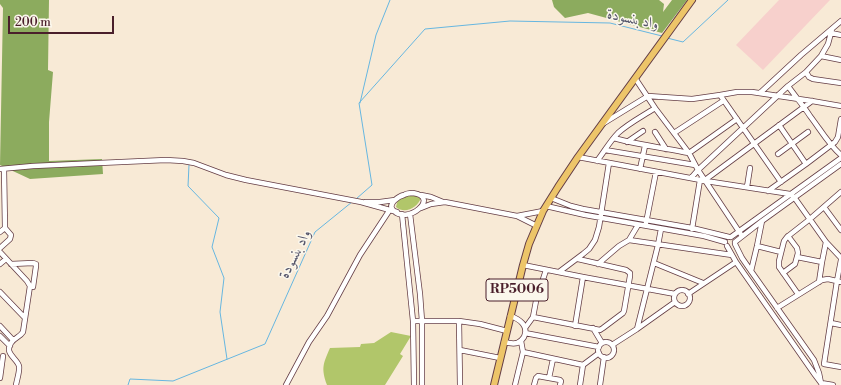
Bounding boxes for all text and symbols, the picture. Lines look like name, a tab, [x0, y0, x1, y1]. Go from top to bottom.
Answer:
water label: واد بنسودة	[606, 6, 660, 34]
scale bar	[10, 8, 116, 34]
text: 200 m	[15, 15, 51, 30]
water label: واد بنسودة	[276, 227, 316, 281]
road number: RP5006	[486, 279, 548, 301]

